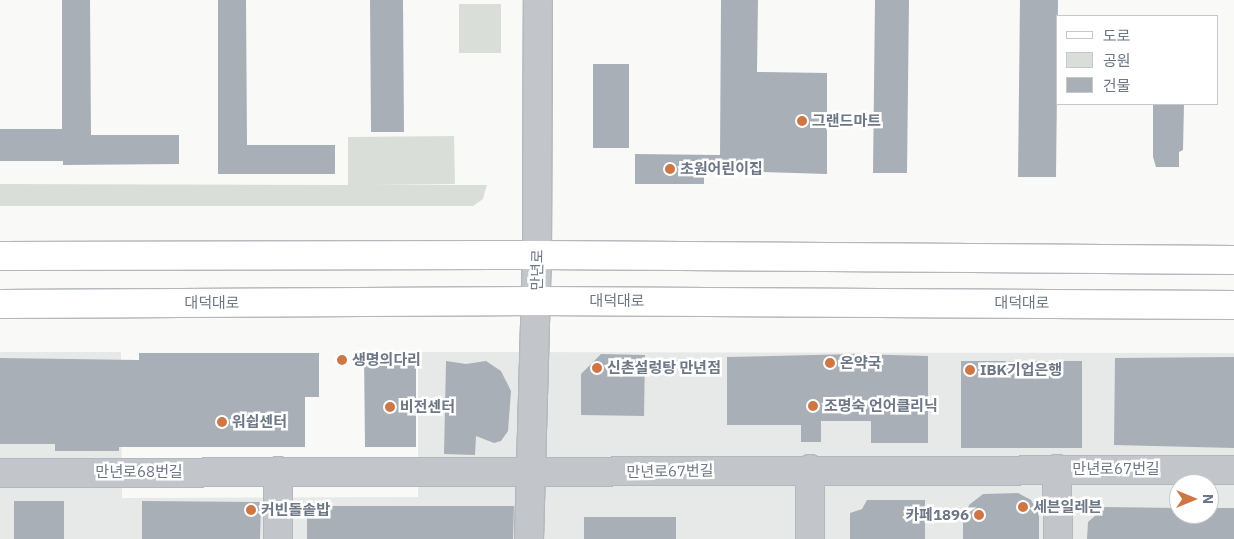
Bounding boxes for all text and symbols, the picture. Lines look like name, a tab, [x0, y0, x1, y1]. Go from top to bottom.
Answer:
legend	[1056, 15, 1219, 105]
text: 도로	[1103, 26, 1131, 45]
text: 공원	[1103, 51, 1131, 70]
text: 건물	[1103, 76, 1131, 95]
place label: 그랜드마트	[812, 112, 881, 130]
marker: 그랜드마트	[796, 115, 808, 127]
place label: 초원어린이집	[680, 160, 763, 178]
marker: 초원어린이집	[664, 163, 676, 175]
street label: 만년로	[528, 249, 546, 291]
street label: 대덕대로	[589, 292, 645, 310]
street label: 대덕대로	[184, 294, 240, 312]
street label: 대덕대로	[994, 294, 1050, 312]
place label: 생명의다리	[352, 351, 421, 369]
marker: 생명의다리	[336, 354, 348, 366]
place label: 온약국	[840, 354, 881, 372]
marker: 온약국	[824, 357, 836, 369]
place label: 신촌설렁탕 만년점	[607, 359, 721, 377]
place label: IBK기업은행	[980, 361, 1062, 379]
marker: 신촌설렁탕 만년점	[591, 362, 603, 374]
marker: IBK기업은행	[964, 364, 976, 376]
place label: 조명숙 언어클리닉	[824, 397, 938, 415]
place label: 비전센터	[400, 398, 455, 416]
marker: 조명숙 언어클리닉	[806, 399, 820, 413]
marker: 비전센터	[384, 401, 396, 413]
place label: 워쉽센터	[232, 413, 287, 431]
marker: 워쉽센터	[216, 416, 228, 428]
street label: 만년로67번길	[1073, 460, 1159, 478]
street label: 만년로67번길	[626, 461, 714, 481]
street label: 만년로68번길	[96, 463, 182, 481]
north arrow	[1169, 474, 1219, 524]
text: N	[1199, 494, 1217, 504]
place label: 세븐일레븐	[1033, 498, 1102, 516]
place label: 커빈돌솥밥	[261, 501, 330, 519]
marker: 세븐일레븐	[1017, 501, 1029, 513]
marker: 커빈돌솥밥	[245, 504, 257, 516]
place label: 카페1896	[905, 506, 969, 524]
marker: 카페1896	[973, 509, 985, 521]

